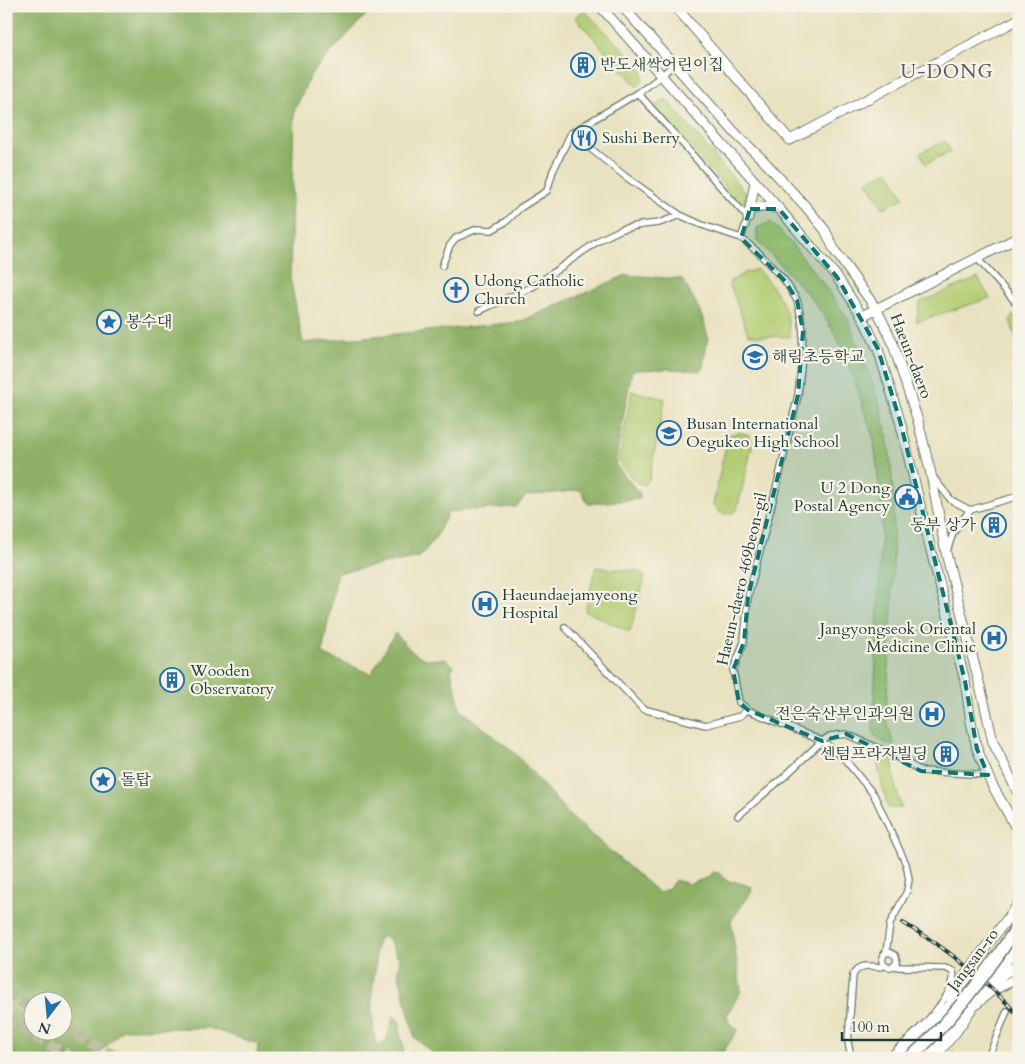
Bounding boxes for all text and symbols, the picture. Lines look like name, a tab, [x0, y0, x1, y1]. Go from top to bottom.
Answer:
building icon: 반도새싹어린이집	[570, 52, 596, 78]
place label: 반도새싹어린이집	[600, 54, 724, 76]
district label: U-DONG	[900, 59, 994, 85]
restaurant icon: Sushi Berry	[571, 125, 597, 151]
place label: Sushi Berry	[602, 127, 681, 149]
place label: Udong Catholic Church	[474, 270, 584, 310]
church icon: Udong Catholic Church	[443, 277, 469, 303]
place icon: 봉수대	[96, 309, 122, 335]
street label: Haeun-daero	[885, 310, 937, 402]
place label: 봉수대	[126, 311, 172, 333]
school or university icon: 해림초등학교	[742, 344, 768, 370]
place label: 해림초등학교	[772, 346, 865, 368]
place label: Busan International Oegukeo High School	[686, 413, 839, 453]
school or university icon: Busan International Oegukeo High School	[656, 420, 682, 446]
place label: U 2 Dong Postal Agency	[794, 477, 891, 517]
public building icon: U 2 Dong Postal Agency	[894, 484, 920, 510]
street label: Haeun-daero 469beon-gil	[711, 490, 773, 668]
building icon: 동부 상가	[981, 512, 1007, 538]
place label: 동부 상가	[910, 514, 977, 536]
place label: Haeundaejamyeong Hospital	[502, 584, 638, 624]
hospital icon: Haeundaejamyeong Hospital	[472, 591, 498, 617]
place label: Jangyongseok Oriental Medicine Clinic	[818, 618, 976, 658]
hospital icon: Jangyongseok Oriental Medicine Clinic	[981, 625, 1007, 651]
place label: Wooden Observatory	[189, 660, 274, 700]
building icon: Wooden Observatory	[159, 667, 185, 693]
hospital icon: 전은숙산부인과의원	[919, 701, 945, 727]
place label: 전은숙산부인과의원	[775, 703, 914, 725]
building icon: 센텀프라자빌딩	[933, 741, 959, 767]
place label: 센텀프라자빌딩	[820, 743, 928, 765]
place icon: 돌탑	[90, 767, 116, 793]
place label: 돌탑	[120, 769, 151, 791]
street label: Jangsan-ro	[941, 924, 1004, 998]
north arrow	[22, 992, 72, 1042]
scale bar	[842, 1009, 941, 1041]
text: N	[36, 1017, 53, 1039]
text: 100 m	[850, 1017, 890, 1037]

